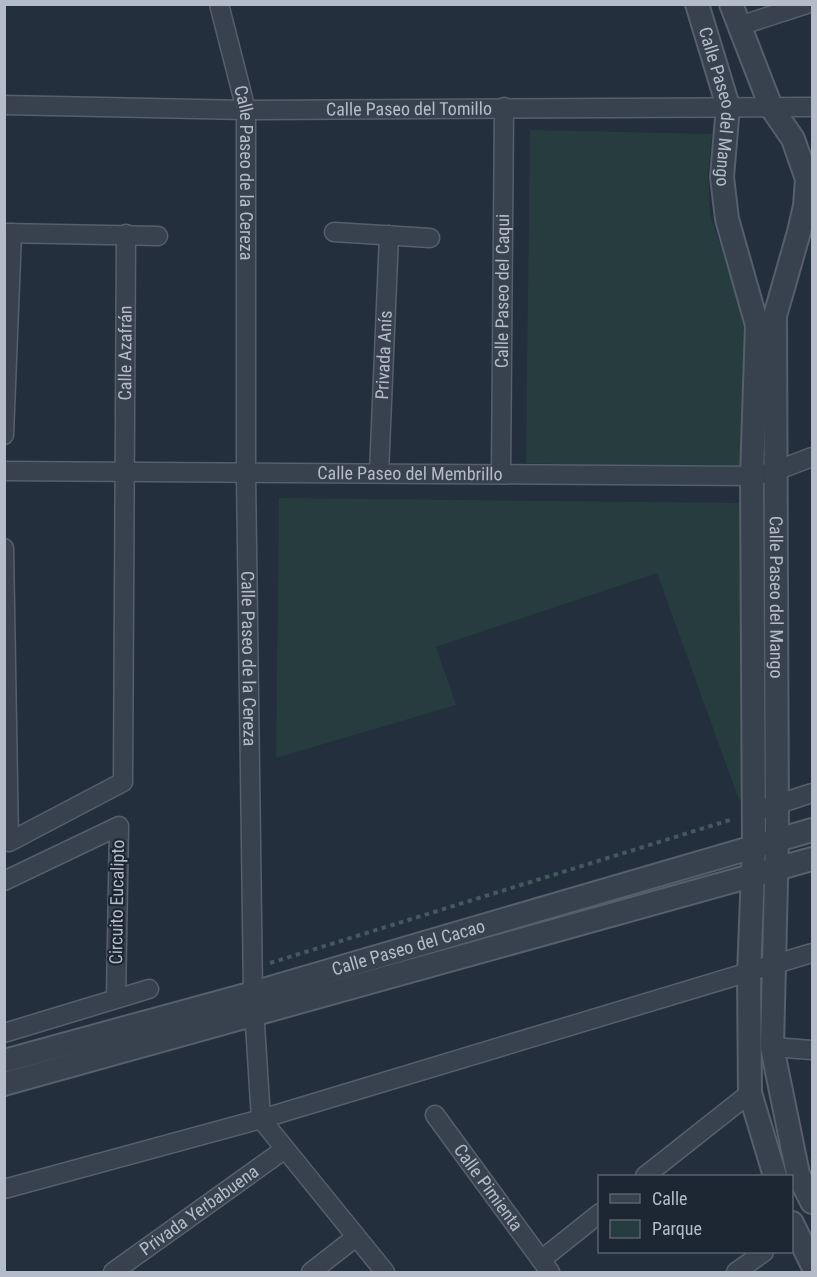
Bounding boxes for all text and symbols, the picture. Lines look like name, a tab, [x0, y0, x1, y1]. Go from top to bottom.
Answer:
street label: Calle Paseo del Mango	[695, 24, 739, 188]
street label: Calle Paseo de la Cereza	[230, 83, 257, 260]
street label: Calle Paseo del Tomillo	[326, 98, 492, 120]
street label: Calle Paseo del Caqui	[491, 214, 513, 368]
street label: Calle Azafrán	[114, 305, 136, 400]
street label: Privada Anís	[371, 310, 396, 400]
street label: Calle Paseo del Membrillo	[317, 462, 503, 484]
street label: Calle Paseo del Mango	[766, 516, 787, 679]
street label: Calle Paseo de la Cereza	[237, 571, 261, 746]
street label: Circuito Eucalipto	[105, 839, 128, 965]
street label: Calle Paseo del Cacao	[329, 915, 487, 979]
street label: Calle Pimienta	[450, 1140, 527, 1235]
street label: Privada Yerbabuena	[135, 1160, 262, 1260]
legend	[598, 1175, 793, 1253]
text: Calle	[652, 1188, 688, 1209]
text: Parque	[652, 1218, 702, 1239]

